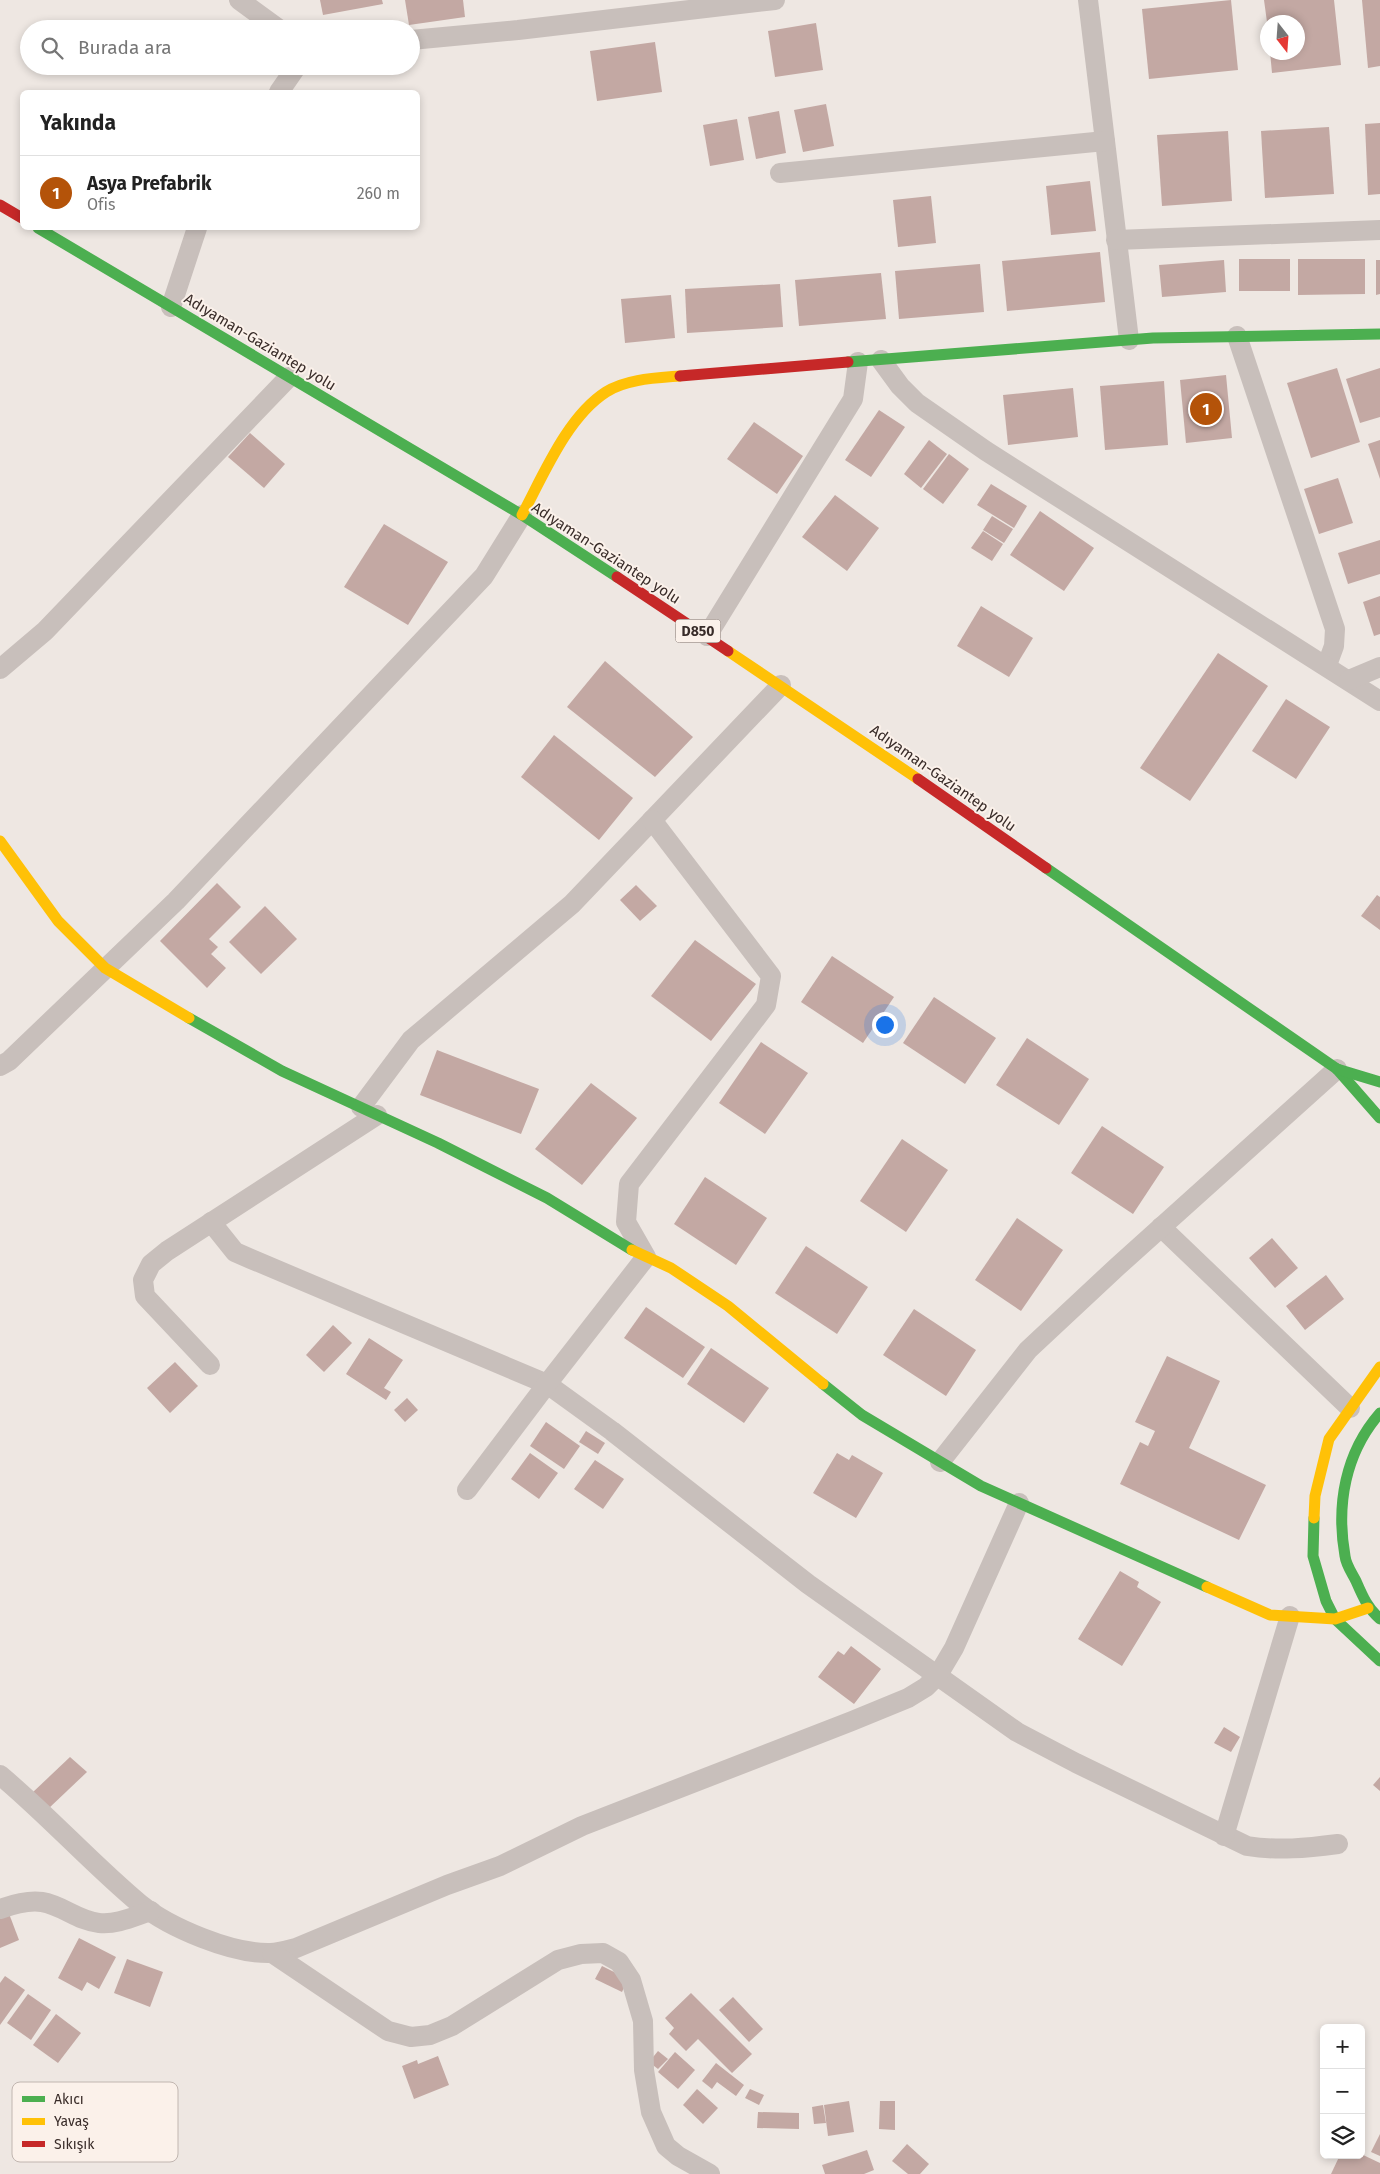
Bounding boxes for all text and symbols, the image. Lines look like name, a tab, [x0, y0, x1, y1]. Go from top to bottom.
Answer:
north arrow	[1260, 15, 1305, 60]
search box	[20, 20, 420, 75]
icon: search	[38, 34, 66, 62]
text: Burada ara	[78, 36, 172, 59]
text: Yakında	[40, 110, 116, 136]
text: Asya Prefabrik	[87, 172, 211, 195]
text: 1	[52, 184, 60, 203]
text: 260 m	[357, 184, 400, 203]
text: Ofis	[87, 195, 115, 214]
street label: Adıyaman-Gaziantep yolu	[181, 290, 339, 394]
pin: 1	[1190, 390, 1222, 428]
street label: Adıyaman-Gaziantep yolu	[528, 498, 684, 608]
road number: D850	[676, 620, 720, 642]
street label: Adıyaman-Gaziantep yolu	[867, 721, 1019, 835]
your location	[872, 1012, 898, 1038]
map controls	[1320, 2024, 1365, 2159]
button: +	[1320, 2024, 1365, 2069]
button: −	[1320, 2069, 1365, 2114]
legend	[12, 2082, 178, 2162]
text: Akıcı	[54, 2091, 84, 2108]
text: Yavaş	[54, 2113, 89, 2130]
button: layers	[1320, 2114, 1365, 2159]
text: Sıkışık	[54, 2136, 95, 2153]

